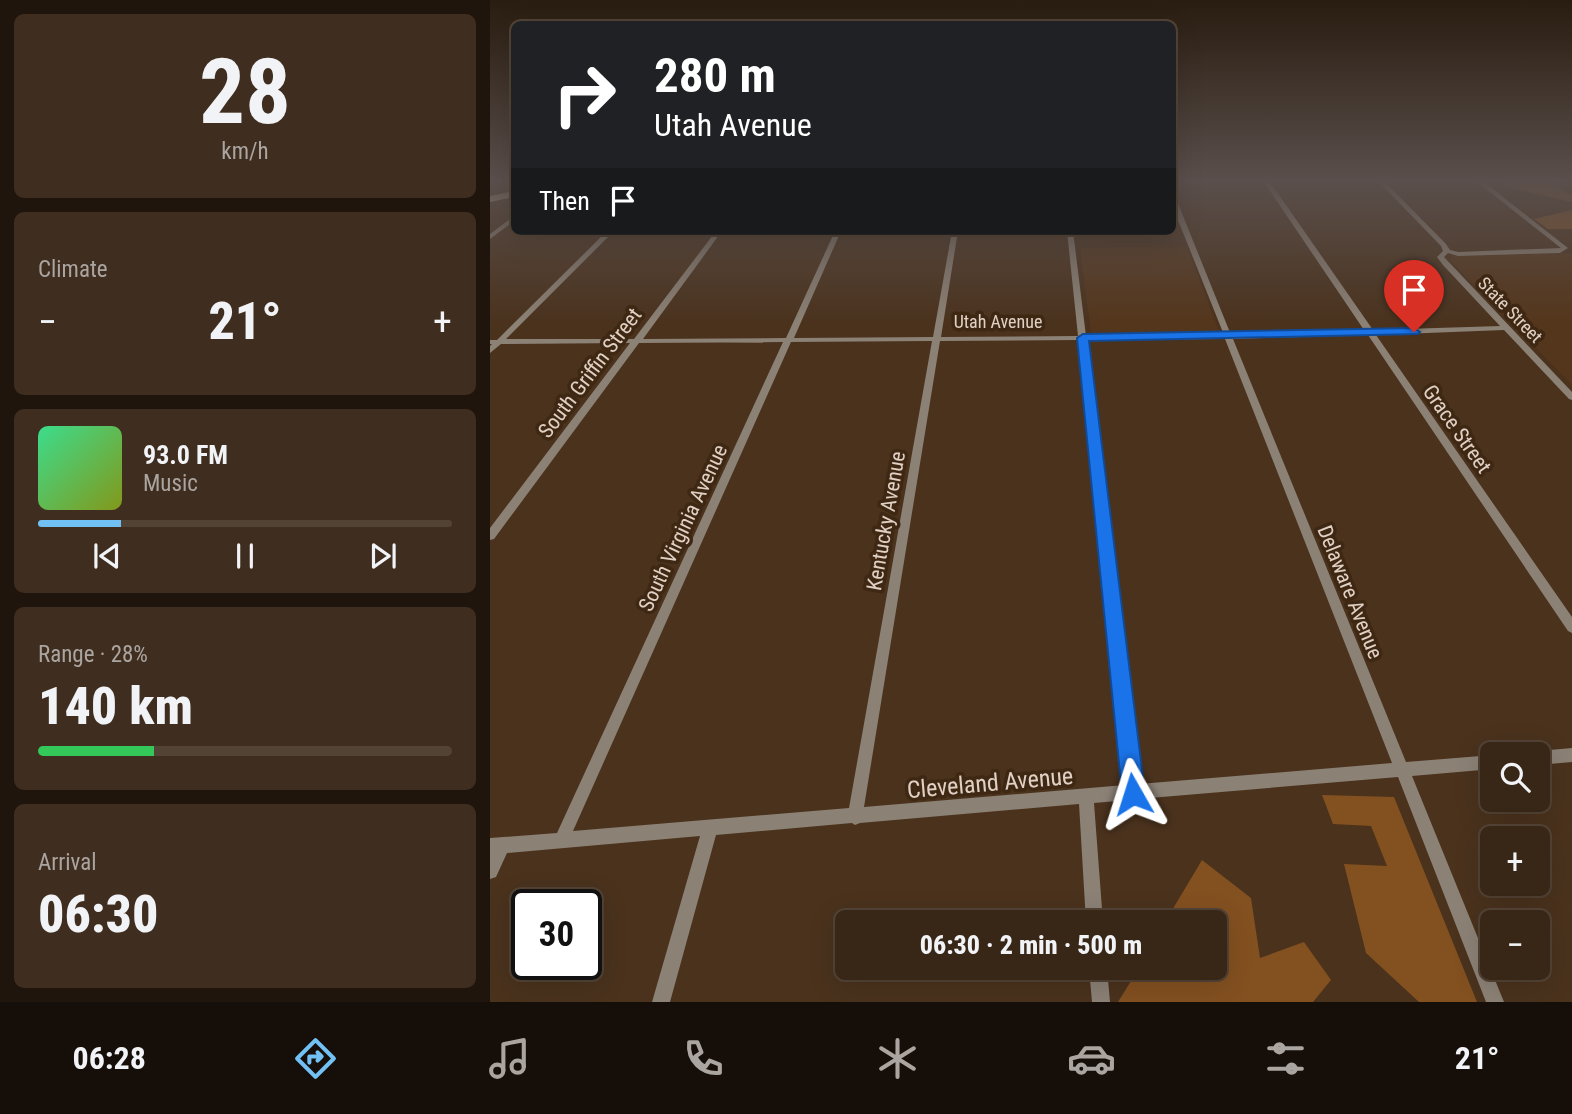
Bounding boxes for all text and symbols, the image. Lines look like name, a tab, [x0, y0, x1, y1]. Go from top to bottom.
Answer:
text: 28	[199, 39, 291, 145]
text: 280 m	[654, 47, 776, 104]
icon: right	[539, 49, 630, 140]
text: Utah Avenue	[654, 106, 812, 144]
text: km/h	[221, 138, 269, 165]
icon: arrive	[604, 182, 642, 220]
text: Then	[539, 186, 590, 216]
text: Climate	[38, 256, 108, 283]
pin	[1384, 260, 1444, 332]
icon: arrive	[1395, 271, 1433, 309]
street label: State Street	[1474, 272, 1547, 347]
text: 21°	[208, 291, 282, 352]
text: −	[38, 300, 57, 344]
text: +	[433, 300, 452, 344]
street label: South Griffin Street	[533, 303, 647, 443]
street label: Utah Avenue	[954, 311, 1042, 332]
street label: Grace Street	[1418, 380, 1496, 478]
text: 93.0 FM	[143, 440, 228, 470]
street label: South Virginia Avenue	[634, 441, 732, 615]
street label: Kentucky Avenue	[862, 449, 910, 592]
text: Music	[143, 470, 198, 497]
street label: Delaware Avenue	[1312, 522, 1388, 662]
icon: previous	[88, 537, 126, 575]
icon: pause	[226, 537, 264, 575]
icon: next	[364, 537, 402, 575]
text: Range · 28%	[38, 641, 148, 668]
text: 140 km	[38, 676, 193, 737]
map controls	[1480, 742, 1550, 980]
button: search	[1480, 742, 1550, 812]
position arrow	[1096, 757, 1170, 831]
street label: Cleveland Avenue	[906, 762, 1074, 804]
button: +	[1480, 826, 1550, 896]
text: Arrival	[38, 849, 97, 876]
text: 06:30	[38, 884, 158, 945]
speed limit sign: 30	[511, 889, 602, 980]
button: −	[1480, 910, 1550, 980]
text: 06:30 · 2 min · 500 m	[920, 930, 1142, 960]
icon: directions	[291, 1034, 340, 1083]
icon: music	[485, 1034, 534, 1083]
icon: phone	[679, 1034, 728, 1083]
icon: climate	[873, 1034, 922, 1083]
icon: car	[1067, 1034, 1116, 1083]
icon: filters	[1261, 1034, 1310, 1083]
text: 06:28	[72, 1039, 146, 1077]
text: 21°	[1455, 1039, 1499, 1077]

